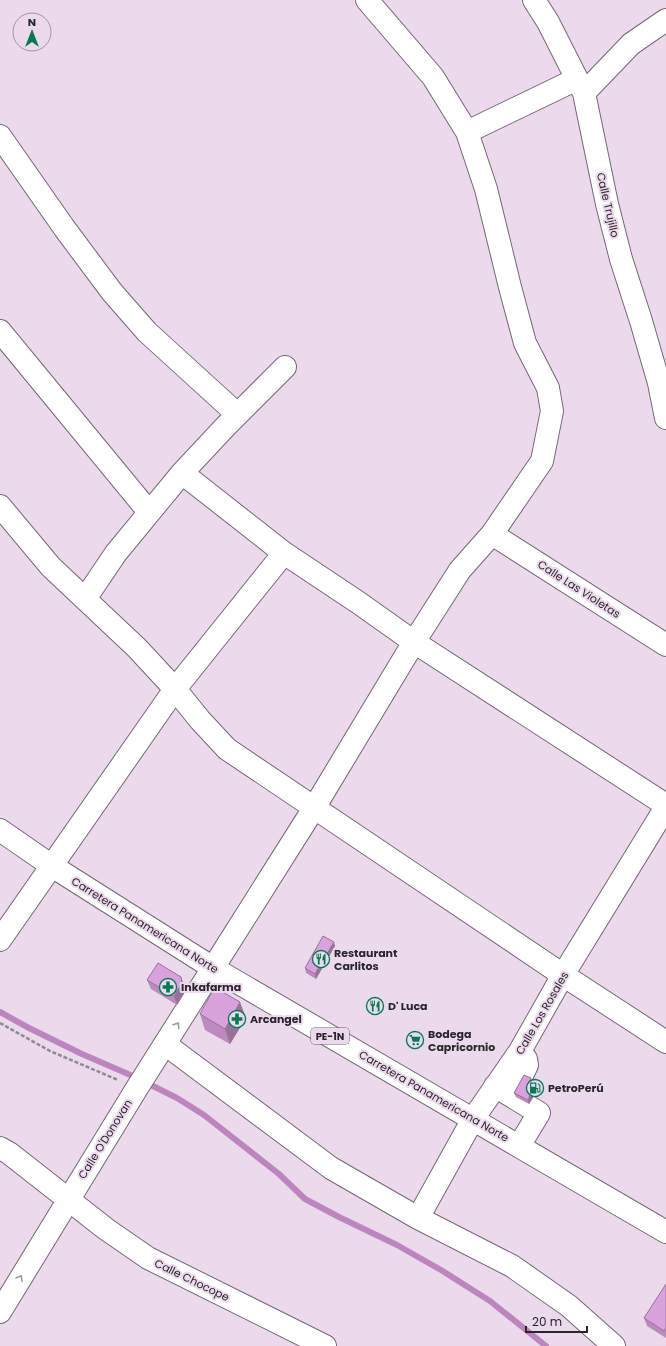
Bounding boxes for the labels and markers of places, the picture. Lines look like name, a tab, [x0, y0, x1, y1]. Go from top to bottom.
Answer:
place label: Restaurant Carlitos	[334, 945, 398, 974]
restaurant icon: Restaurant Carlitos	[311, 949, 331, 969]
pharmacy icon: Inkafarma	[158, 977, 178, 997]
place label: Inkafarma	[181, 979, 241, 995]
restaurant icon: D' Luca	[365, 996, 385, 1016]
place label: D' Luca	[388, 998, 428, 1014]
pharmacy icon: Arcangel	[227, 1009, 247, 1029]
place label: Arcangel	[250, 1011, 302, 1027]
place label: Bodega Capricornio	[428, 1026, 495, 1055]
supermarket icon: Bodega Capricornio	[405, 1030, 425, 1050]
fuel station icon: PetroPerú	[525, 1078, 545, 1098]
place label: PetroPerú	[548, 1080, 604, 1096]

